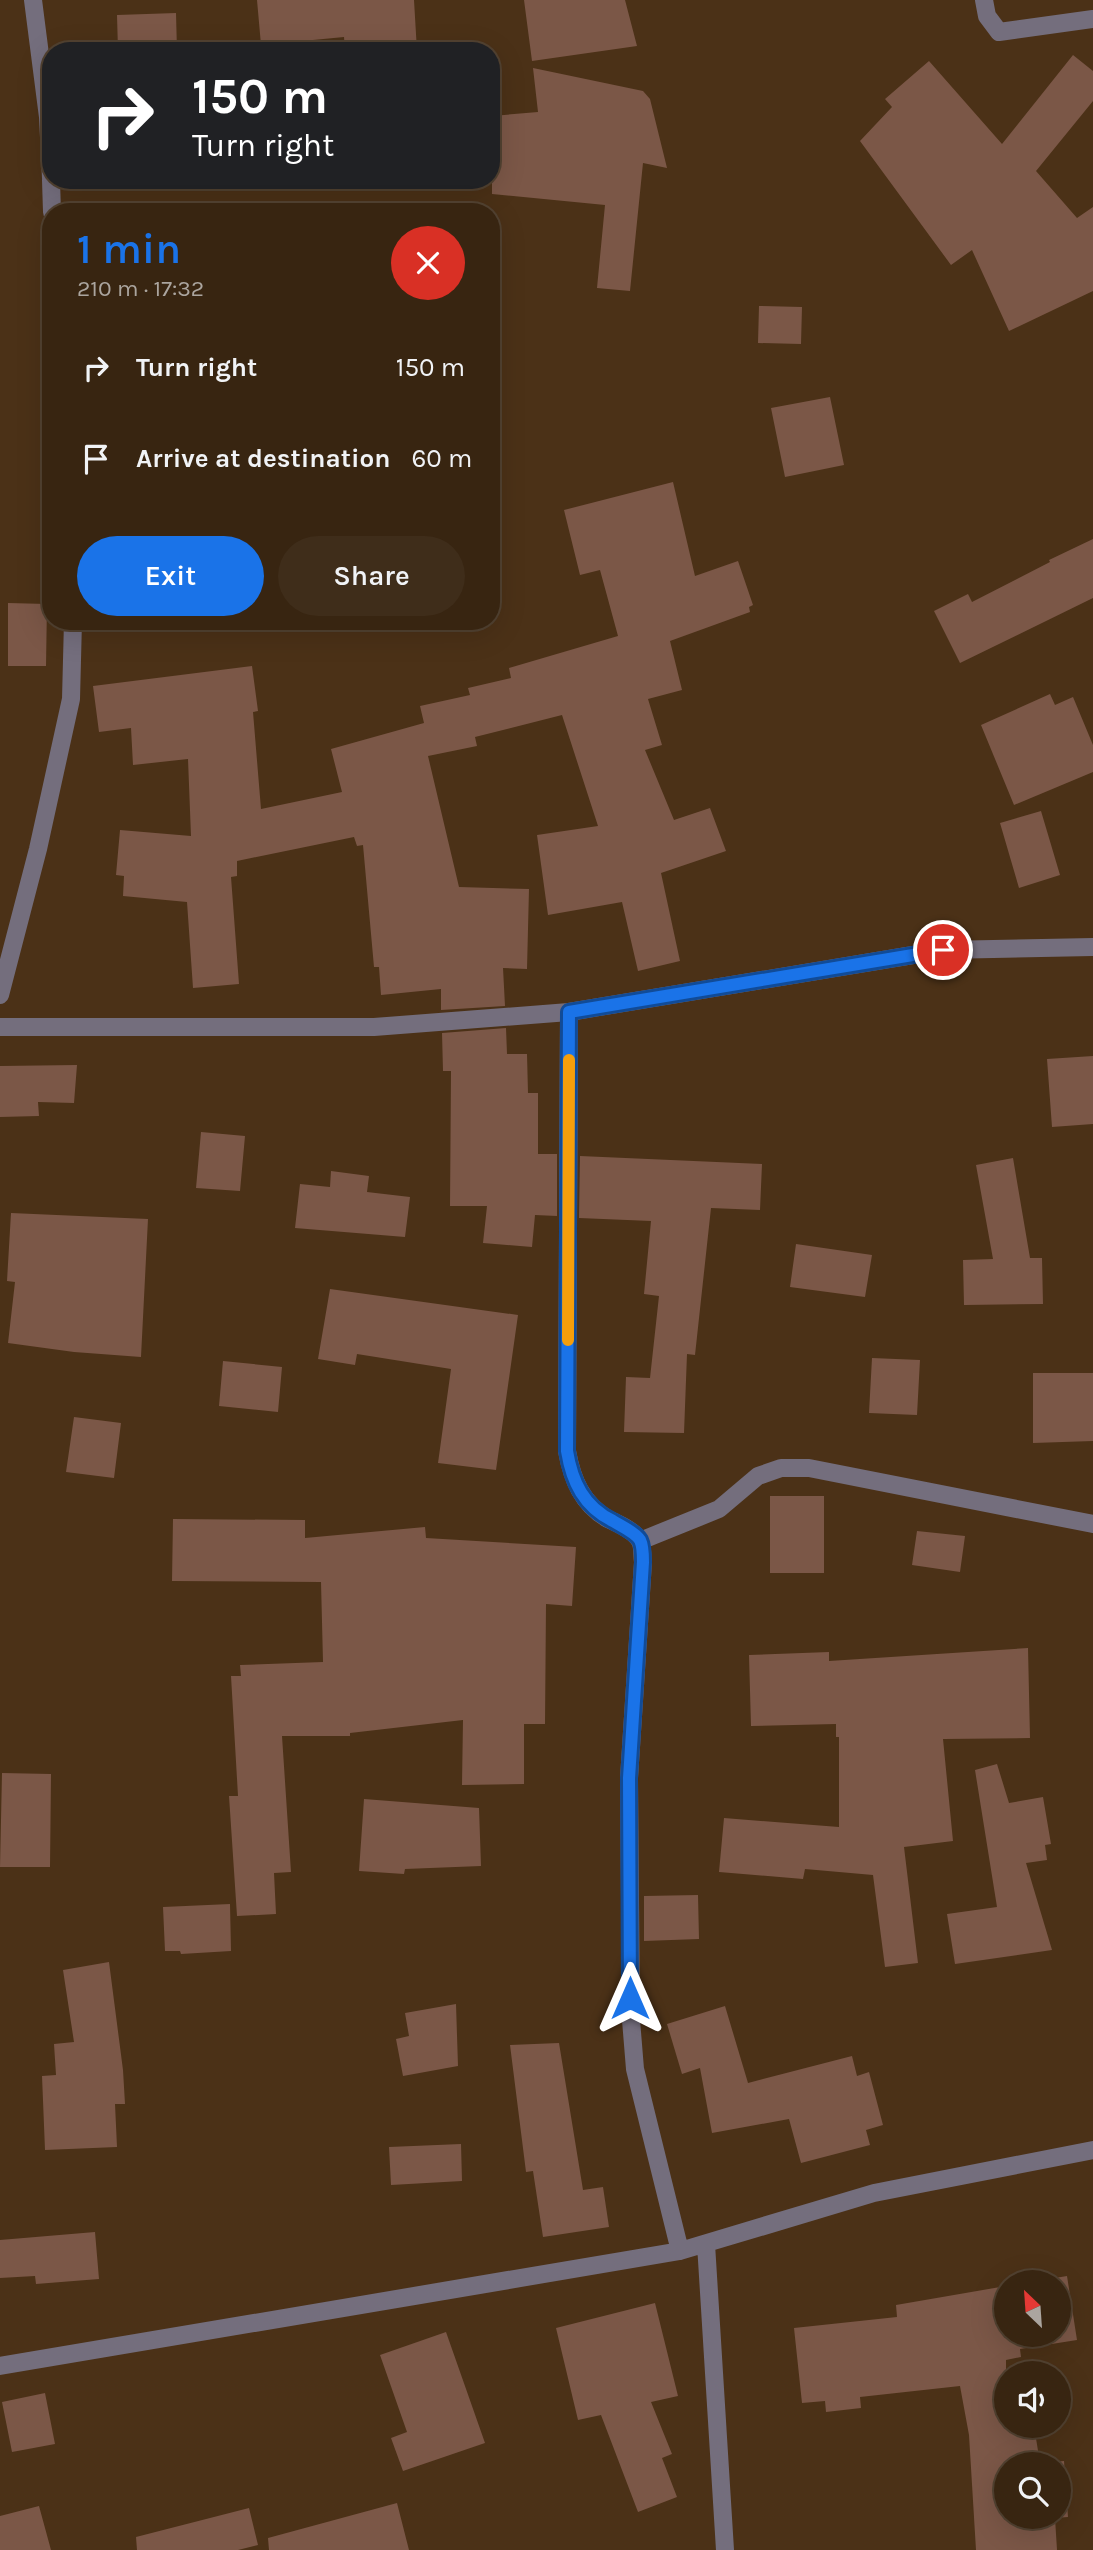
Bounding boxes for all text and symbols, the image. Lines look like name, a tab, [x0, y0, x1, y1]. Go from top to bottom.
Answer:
text: 150 m	[192, 68, 328, 125]
icon: right	[77, 70, 168, 161]
text: Turn right	[192, 127, 334, 164]
text: 1 min	[77, 224, 181, 274]
button: close	[391, 226, 465, 300]
text: 210 m · 17:32	[77, 275, 204, 302]
icon: right	[77, 349, 115, 387]
text: Turn right	[136, 352, 257, 383]
text: 150 m	[396, 352, 465, 383]
icon: arrive	[77, 440, 115, 478]
text: Arrive at destination	[136, 443, 390, 474]
text: 60 m	[411, 443, 472, 474]
button: Exit	[77, 536, 264, 616]
button: Share	[278, 536, 465, 616]
pin	[913, 920, 973, 980]
icon: arrive	[924, 931, 962, 969]
position arrow	[593, 1961, 667, 2035]
north arrow	[994, 2270, 1071, 2347]
map controls	[994, 2270, 1071, 2529]
button: sound	[994, 2361, 1071, 2438]
button: search	[994, 2452, 1071, 2529]

